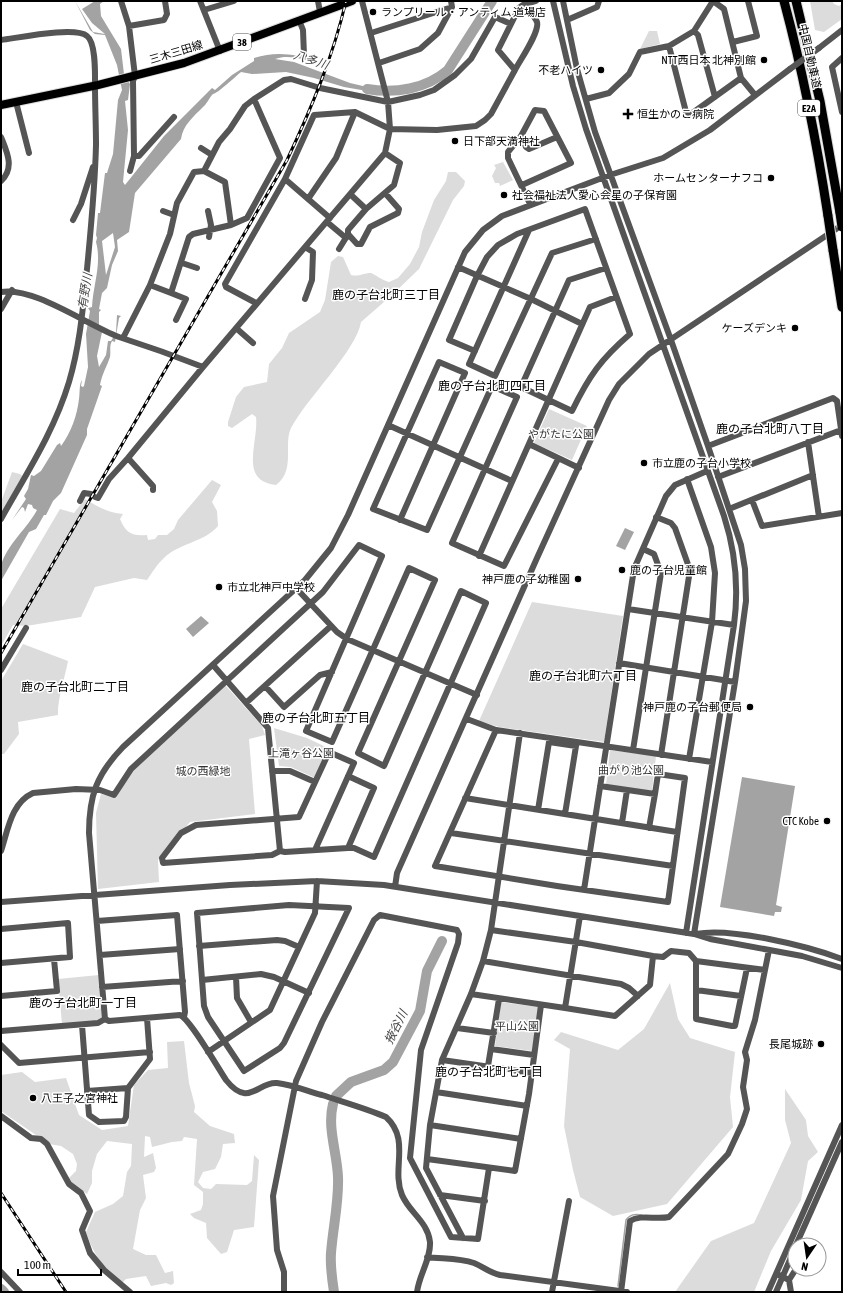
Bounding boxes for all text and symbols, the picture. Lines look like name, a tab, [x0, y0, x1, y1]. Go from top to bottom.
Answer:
place label: ランプリール・アンティム 道場店	[381, 6, 546, 18]
marker: ランプリール・アンティム 道場店	[368, 7, 378, 17]
street label: 中国自動車道	[797, 22, 823, 90]
road number: 38	[233, 34, 251, 50]
street label: 三木三田線	[148, 38, 204, 66]
water label: 八多川	[292, 48, 332, 73]
place label: NTT西日本 北神別館	[661, 54, 756, 66]
marker: NTT西日本 北神別館	[759, 55, 769, 65]
place label: 不老ハイツ	[538, 64, 593, 76]
marker: 不老ハイツ	[596, 65, 606, 75]
road number: E2A	[798, 100, 820, 116]
marker: 恒生かのこ病院	[622, 108, 634, 120]
place label: 恒生かのこ病院	[637, 108, 714, 120]
place label: 日下部天満神社	[463, 135, 540, 147]
marker: 日下部天満神社	[450, 136, 460, 146]
place label: ホームセンターナフコ	[653, 172, 763, 184]
marker: ホームセンターナフコ	[766, 173, 776, 183]
place label: 社会福祉法人愛心会星の子保育園	[512, 189, 677, 201]
marker: 社会福祉法人愛心会星の子保育園	[499, 190, 509, 200]
water label: 有野川	[75, 270, 95, 310]
district label: 鹿の子台北町三丁目	[332, 288, 440, 302]
place label: ケーズデンキ	[722, 322, 787, 334]
marker: ケーズデンキ	[790, 323, 800, 333]
district label: 鹿の子台北町四丁目	[438, 379, 546, 393]
district label: 鹿の子台北町八丁目	[716, 422, 824, 436]
park label: やがたに公園	[528, 428, 594, 440]
place label: 市立鹿の子台小学校	[652, 457, 751, 469]
marker: 市立鹿の子台小学校	[639, 458, 649, 468]
place label: 鹿の子台児童館	[630, 564, 707, 576]
marker: 鹿の子台児童館	[617, 565, 627, 575]
place label: 神戸鹿の子幼稚園	[482, 573, 570, 585]
marker: 神戸鹿の子幼稚園	[573, 574, 583, 584]
place label: 市立北神戸中学校	[227, 581, 315, 593]
marker: 市立北神戸中学校	[214, 582, 224, 592]
district label: 鹿の子台北町六丁目	[529, 669, 637, 683]
district label: 鹿の子台北町二丁目	[21, 680, 129, 694]
place label: 神戸鹿の子台郵便局	[643, 701, 742, 713]
marker: 神戸鹿の子台郵便局	[745, 702, 755, 712]
district label: 鹿の子台北町五丁目	[262, 711, 370, 725]
park label: 上滝ヶ谷公園	[268, 747, 334, 759]
park label: 曲がり池公園	[598, 764, 664, 776]
park label: 城の西緑地	[176, 765, 231, 777]
place label: CTC Kobe	[782, 815, 819, 827]
marker: CTC Kobe	[822, 816, 832, 826]
district label: 鹿の子台北町一丁目	[29, 996, 137, 1010]
water label: 掖谷川	[382, 1006, 411, 1046]
park label: 平山公園	[495, 1020, 539, 1032]
place label: 長尾城跡	[769, 1038, 813, 1050]
marker: 長尾城跡	[816, 1039, 826, 1049]
district label: 鹿の子台北町七丁目	[435, 1065, 543, 1079]
place label: 八王子之宮神社	[41, 1092, 118, 1104]
marker: 八王子之宮神社	[28, 1093, 38, 1103]
north arrow	[787, 1237, 827, 1277]
scale bar	[18, 1251, 101, 1277]
text: 100 m	[24, 1258, 51, 1272]
text: N	[800, 1260, 809, 1273]

